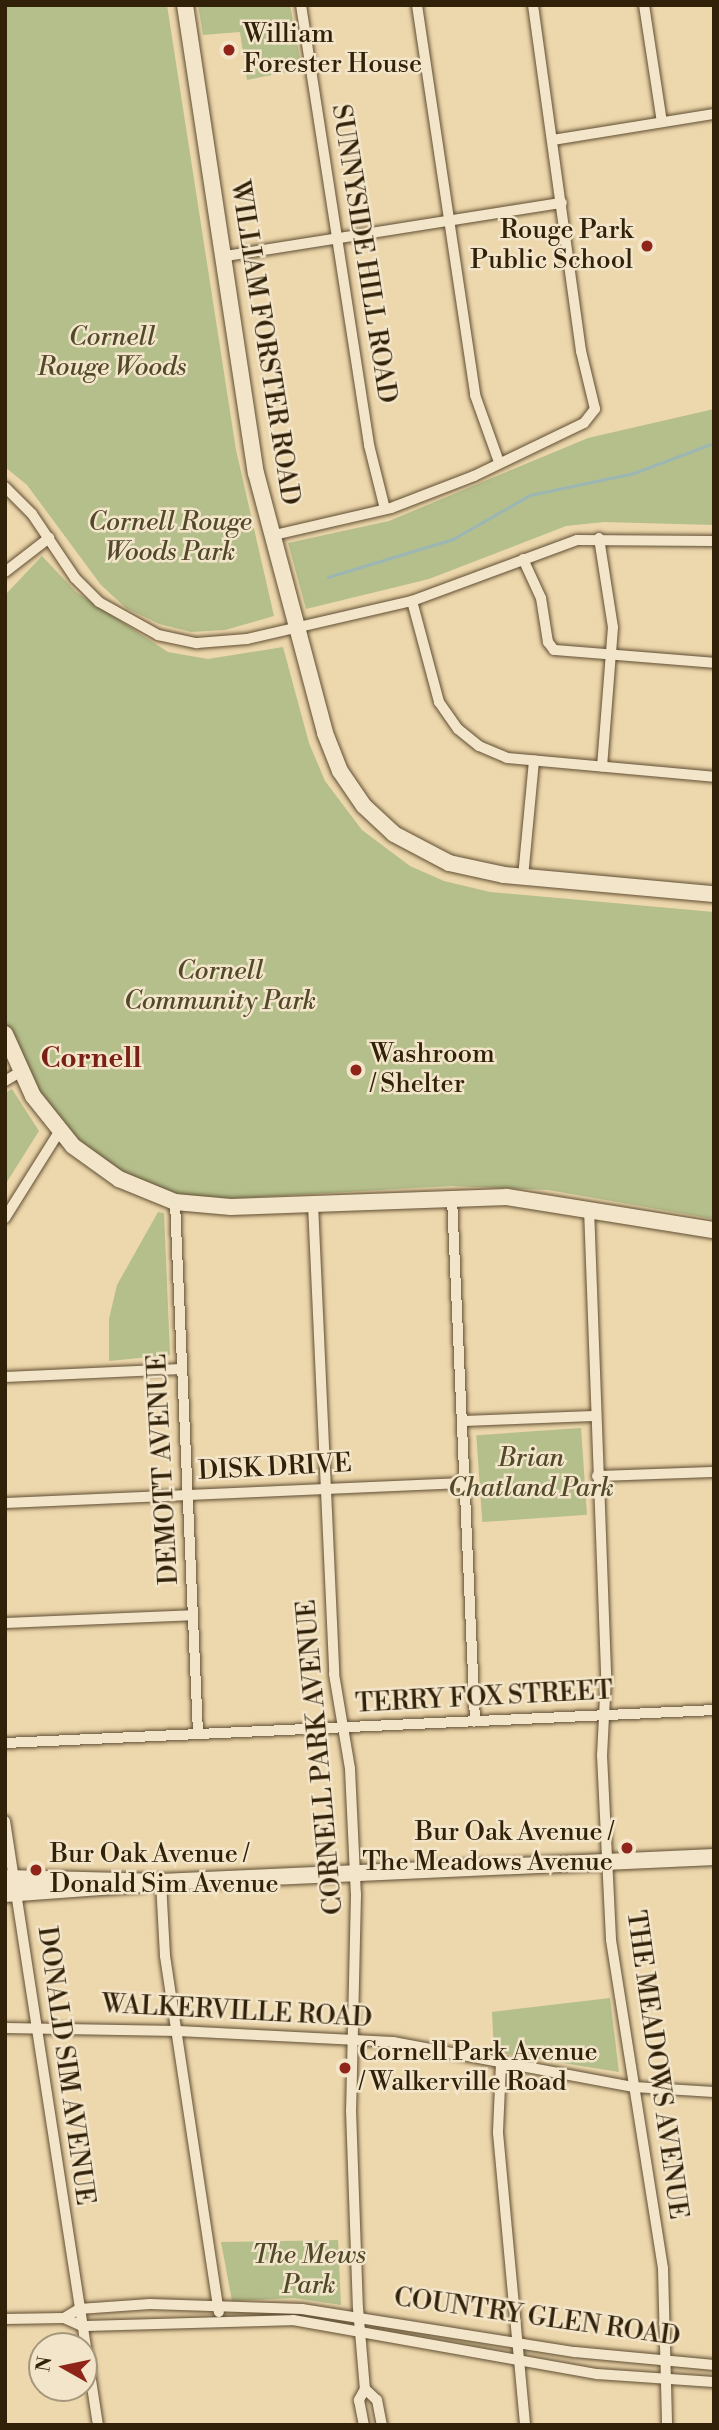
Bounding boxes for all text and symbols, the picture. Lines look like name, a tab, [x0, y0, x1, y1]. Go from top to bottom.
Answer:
place label: William Forester House	[243, 19, 422, 80]
marker: William Forester House	[221, 42, 237, 58]
street label: SUNNYSIDE HILL ROAD	[324, 102, 402, 406]
street label: WILLIAM FORSTER ROAD	[223, 178, 305, 508]
place label: Rouge Park Public School	[470, 215, 633, 276]
marker: Rouge Park Public School	[639, 238, 655, 254]
park label: Cornell Rouge Woods	[38, 322, 186, 384]
park label: Cornell Rouge Woods Park	[88, 507, 252, 568]
park label: Cornell Community Park	[124, 956, 316, 1018]
place label: Washroom / Shelter	[370, 1039, 495, 1100]
district label: Cornell	[40, 1042, 142, 1076]
marker: Washroom / Shelter	[348, 1062, 364, 1078]
street label: DEMOTT AVENUE	[142, 1353, 186, 1585]
park label: Brian Chatland Park	[448, 1443, 614, 1504]
street label: DISK DRIVE	[197, 1448, 353, 1488]
street label: CORNELL PARK AVENUE	[292, 1598, 350, 1916]
street label: TERRY FOX STREET	[354, 1676, 614, 1720]
place label: Bur Oak Avenue / The Meadows Avenue	[362, 1817, 613, 1878]
place label: Bur Oak Avenue / Donald Sim Avenue	[50, 1839, 279, 1900]
marker: Bur Oak Avenue / The Meadows Avenue	[619, 1840, 635, 1856]
marker: Bur Oak Avenue / Donald Sim Avenue	[28, 1862, 44, 1878]
street label: THE MEADOWS AVENUE	[619, 1909, 693, 2221]
street label: DONALD SIM AVENUE	[30, 1925, 100, 2207]
street label: WALKERVILLE ROAD	[101, 1989, 373, 2035]
place label: Cornell Park Avenue / Walkerville Road	[359, 2037, 598, 2098]
marker: Cornell Park Avenue / Walkerville Road	[337, 2060, 353, 2076]
park label: The Mews Park	[252, 2240, 366, 2302]
street label: COUNTRY GLEN ROAD	[392, 2282, 682, 2354]
north arrow	[28, 2332, 98, 2402]
text: N	[31, 2355, 57, 2373]

